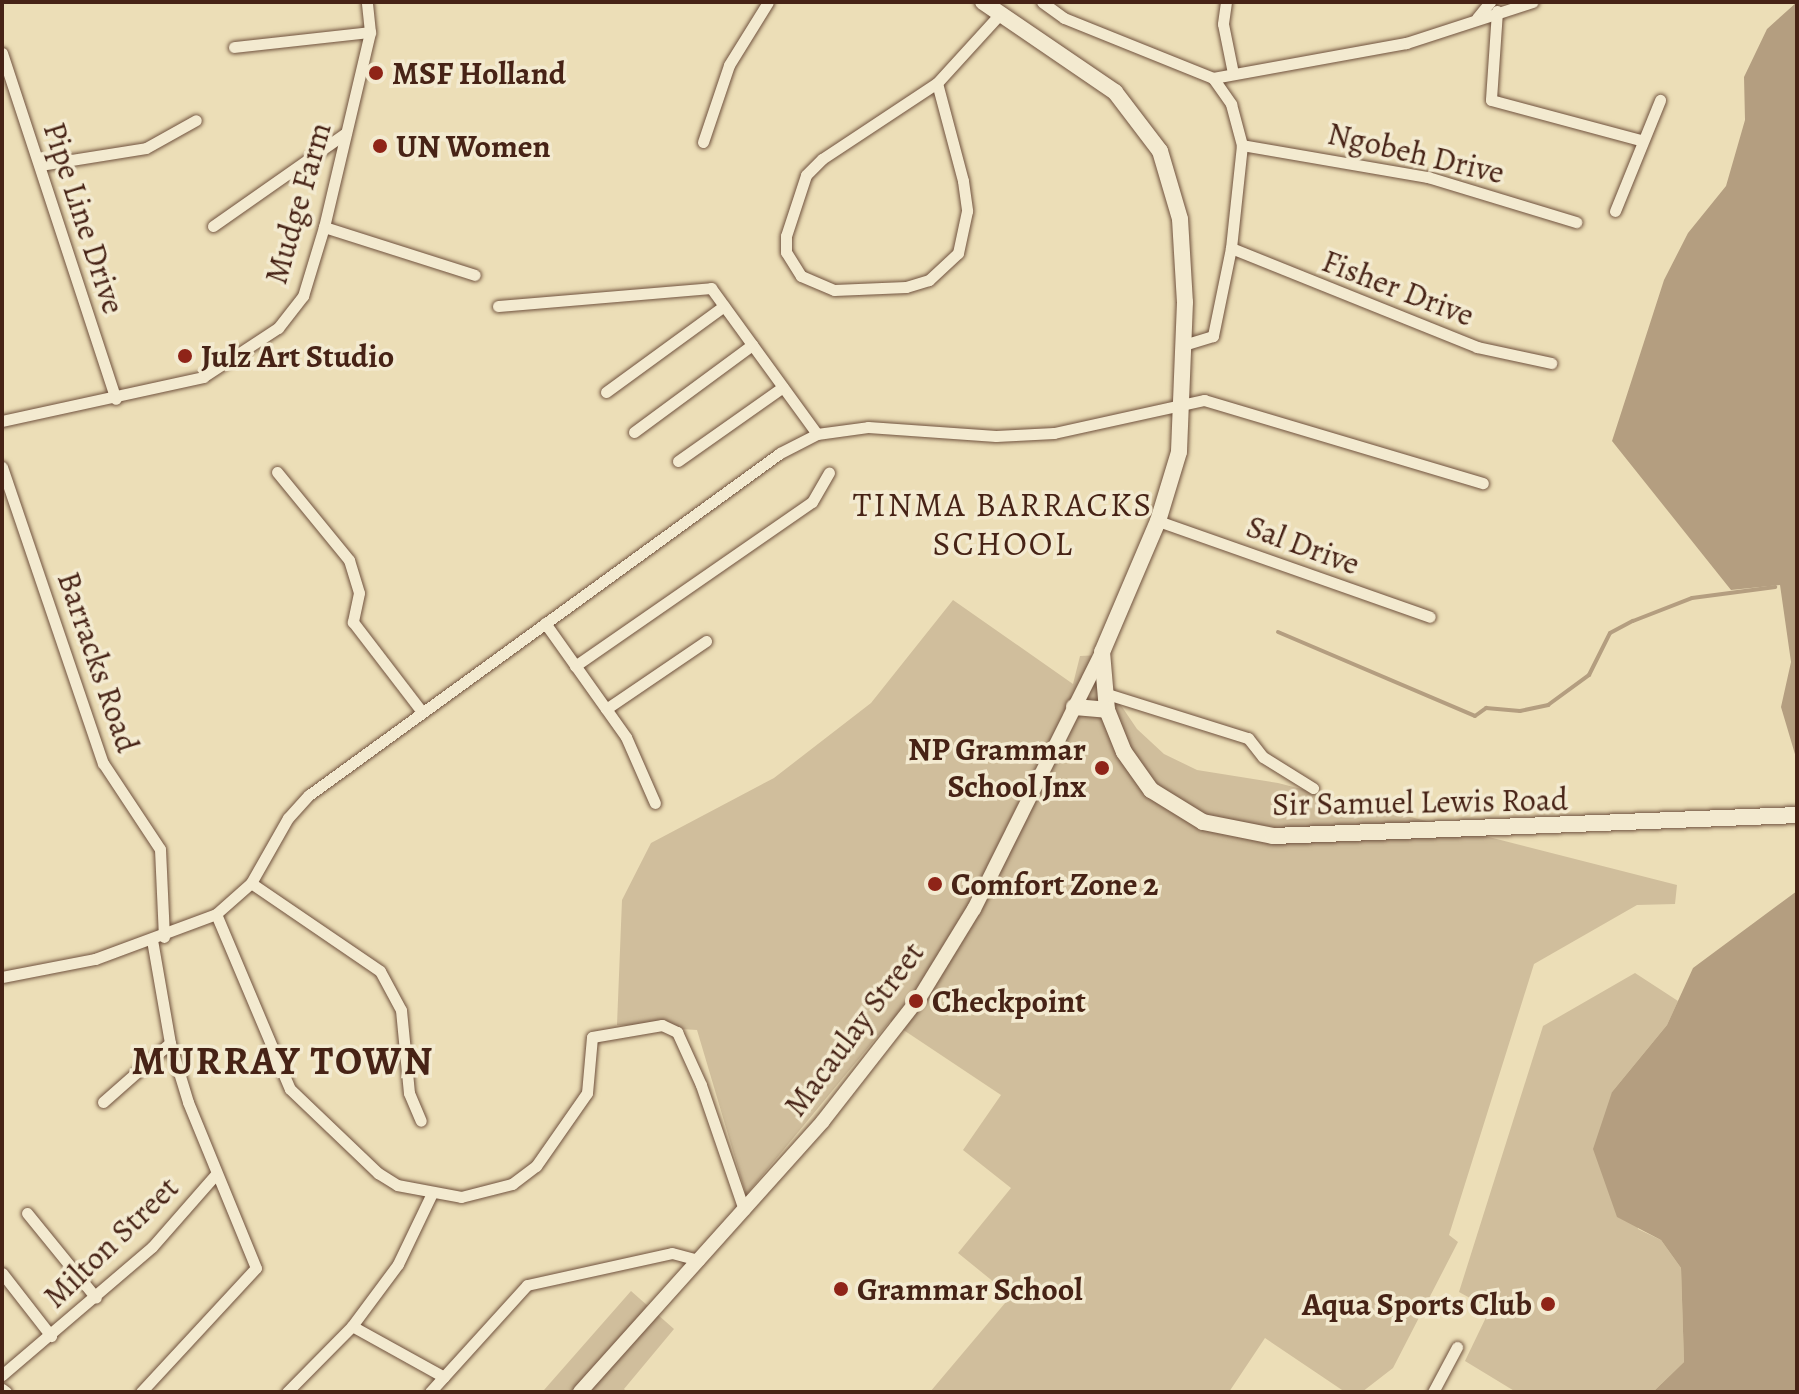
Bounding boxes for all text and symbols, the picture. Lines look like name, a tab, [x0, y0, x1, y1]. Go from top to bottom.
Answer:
place label: MSF Holland	[392, 54, 566, 92]
marker: MSF Holland	[367, 64, 385, 82]
street label: Ngobeh Drive	[1324, 114, 1508, 192]
street label: Pipe Line Drive	[35, 117, 133, 319]
street label: Mudge Farm	[257, 118, 339, 288]
place label: UN Women	[396, 127, 551, 165]
marker: UN Women	[371, 137, 389, 155]
street label: Fisher Drive	[1317, 241, 1479, 335]
place label: Julz Art Studio	[201, 337, 394, 375]
marker: Julz Art Studio	[176, 347, 194, 365]
district label: TINMA BARRACKS SCHOOL	[853, 484, 1153, 564]
street label: Sal Drive	[1241, 507, 1365, 583]
street label: Barracks Road	[49, 567, 147, 757]
place label: NP Grammar School Jnx	[908, 731, 1086, 806]
marker: NP Grammar School Jnx	[1093, 759, 1111, 777]
street label: Sir Samuel Lewis Road	[1272, 780, 1568, 824]
place label: Comfort Zone 2	[951, 865, 1159, 903]
marker: Comfort Zone 2	[926, 875, 944, 893]
street label: Macaulay Street	[776, 934, 932, 1124]
place label: Checkpoint	[932, 982, 1086, 1020]
marker: Checkpoint	[907, 992, 925, 1010]
district label: MURRAY TOWN	[132, 1037, 434, 1085]
street label: Milton Street	[36, 1168, 186, 1316]
place label: Grammar School	[857, 1270, 1083, 1308]
marker: Grammar School	[832, 1280, 850, 1298]
place label: Aqua Sports Club	[1302, 1285, 1532, 1323]
marker: Aqua Sports Club	[1539, 1295, 1557, 1313]

